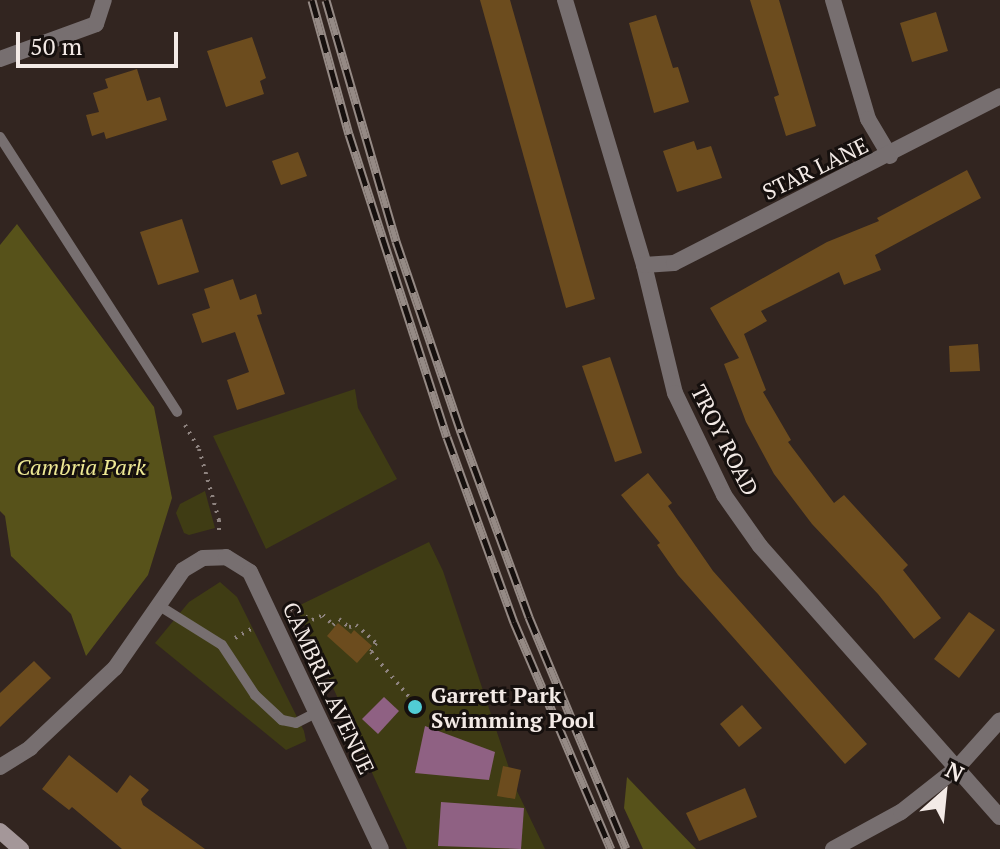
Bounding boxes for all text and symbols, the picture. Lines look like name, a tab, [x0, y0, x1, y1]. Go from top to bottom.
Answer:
scale bar	[20, 16, 182, 66]
text: 50 m	[30, 30, 82, 62]
street label: STAR LANE	[758, 131, 872, 205]
street label: TROY ROAD	[686, 380, 764, 500]
park label: Cambria Park	[16, 454, 146, 480]
street label: CAMBRIA AVENUE	[277, 597, 381, 779]
place label: Garrett Park Swimming Pool	[431, 681, 595, 732]
marker: Garrett Park Swimming Pool	[406, 698, 424, 716]
north arrow	[904, 753, 984, 833]
text: N	[941, 754, 969, 788]

